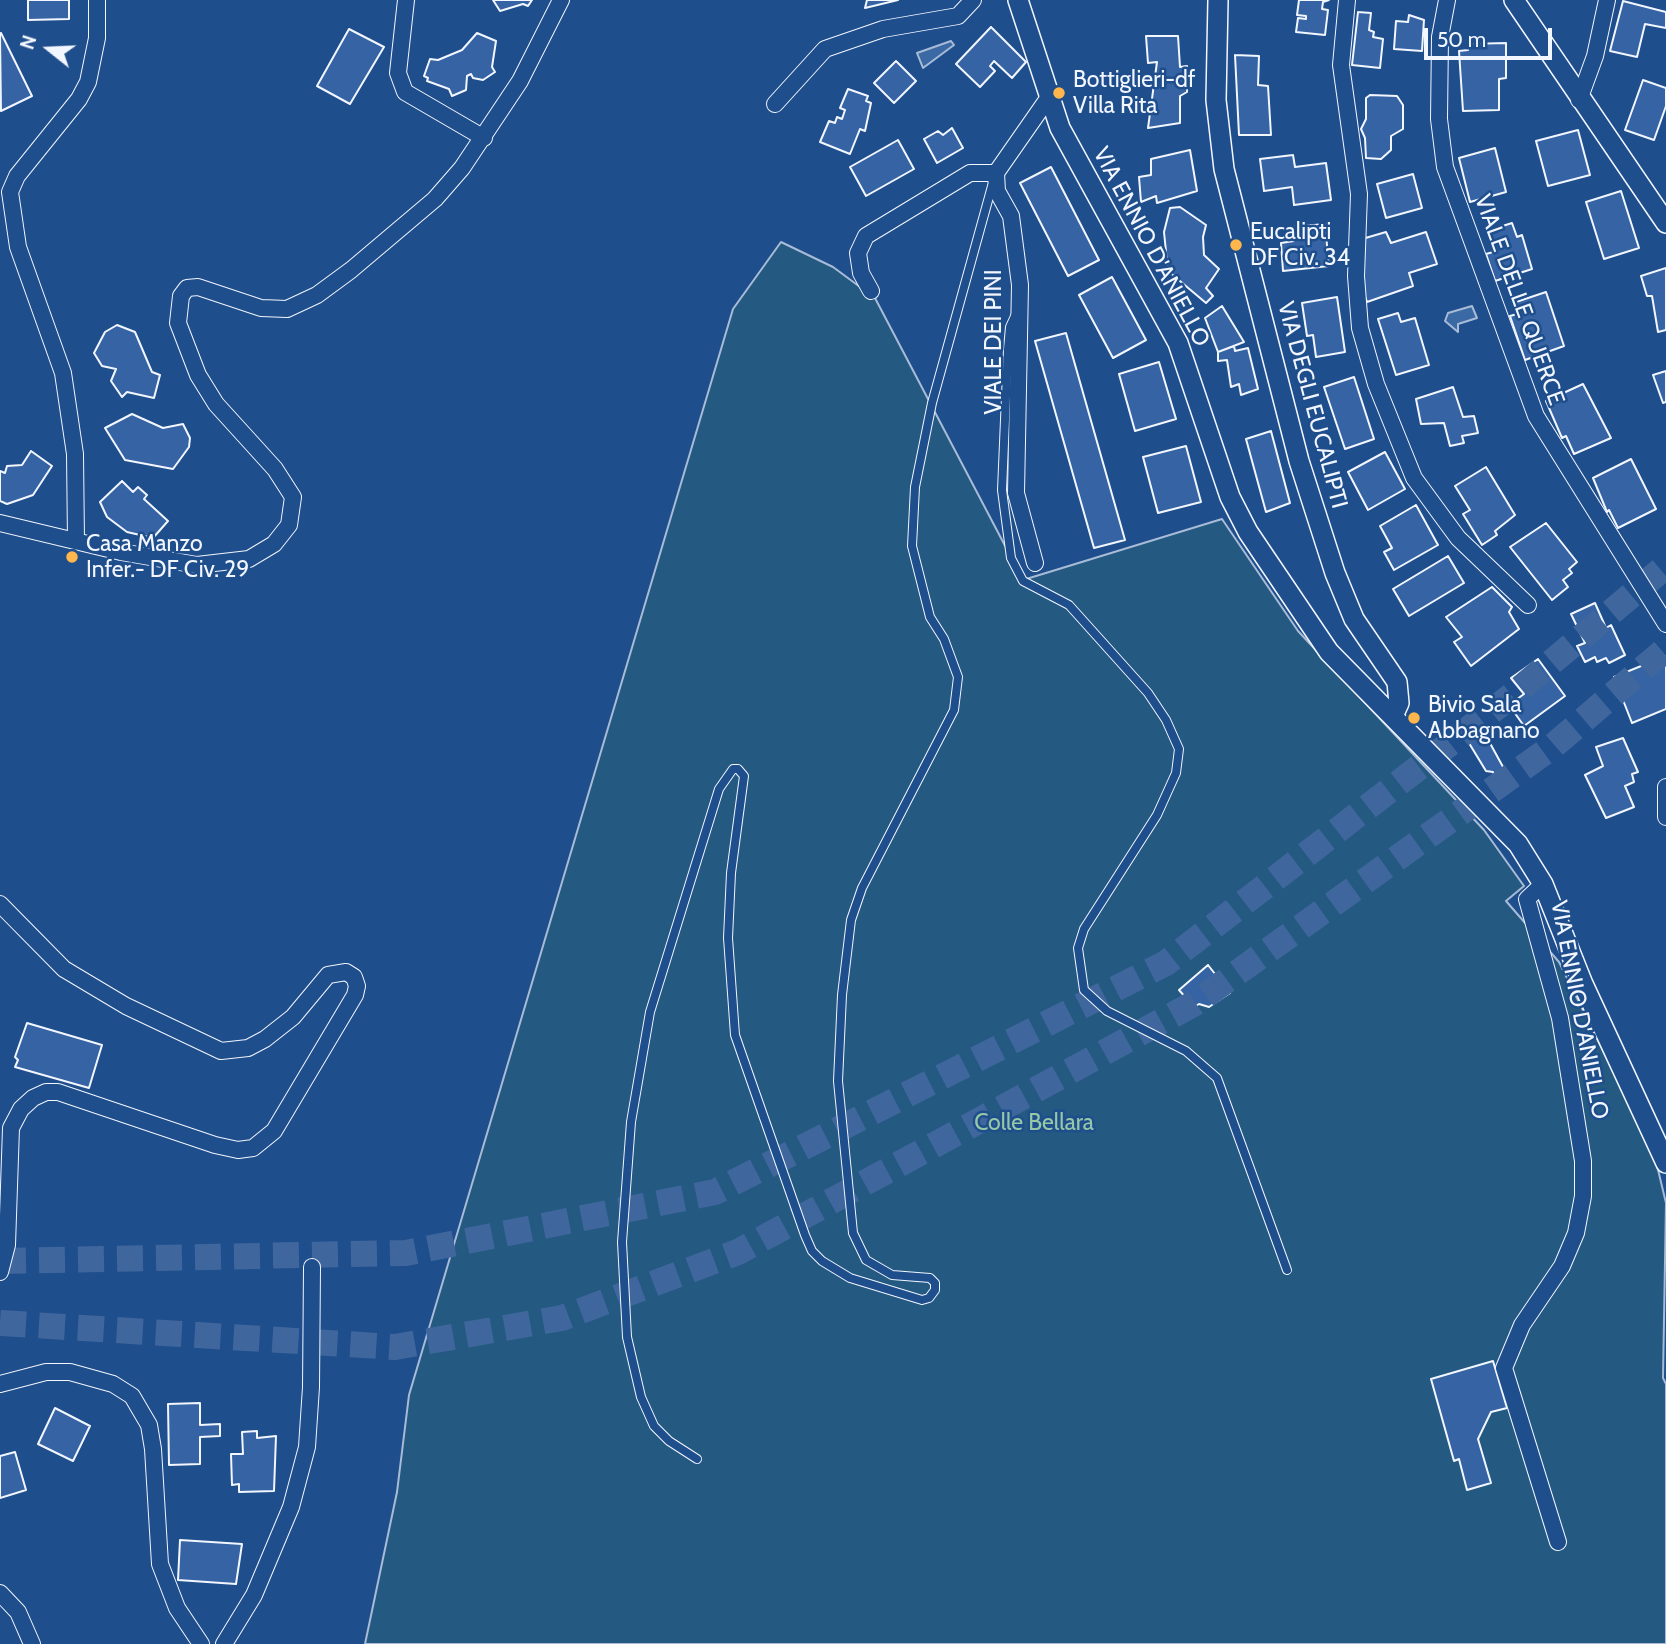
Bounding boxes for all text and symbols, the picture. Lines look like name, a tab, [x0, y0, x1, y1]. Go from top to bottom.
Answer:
north arrow	[14, 14, 84, 84]
scale bar	[1428, 14, 1556, 58]
text: 50 m	[1437, 27, 1486, 52]
text: N	[16, 32, 42, 52]
place label: Bottiglieri-df Villa Rita	[1073, 66, 1195, 120]
marker: Bottiglieri-df Villa Rita	[1051, 85, 1067, 101]
street label: VIA ENNIO D'ANIELLO	[1087, 143, 1215, 351]
street label: VIALE DELLE QUERCE	[1468, 191, 1570, 409]
place label: Eucalipti DF Civ. 34	[1250, 218, 1350, 272]
marker: Eucalipti DF Civ. 34	[1228, 237, 1244, 253]
street label: VIALE DEI PINI	[980, 269, 1008, 415]
street label: VIA DEGLI EUCALIPTI	[1271, 299, 1353, 511]
place label: Casa Manzo Infer.- DF Civ. 29	[86, 530, 249, 584]
marker: Casa Manzo Infer.- DF Civ. 29	[64, 549, 80, 565]
place label: Bivio Sala Abbagnano	[1428, 691, 1540, 745]
marker: Bivio Sala Abbagnano	[1406, 710, 1422, 726]
street label: VIA ENNIO D'ANIELLO	[1544, 898, 1614, 1122]
park label: Colle Bellara	[974, 1109, 1094, 1137]

